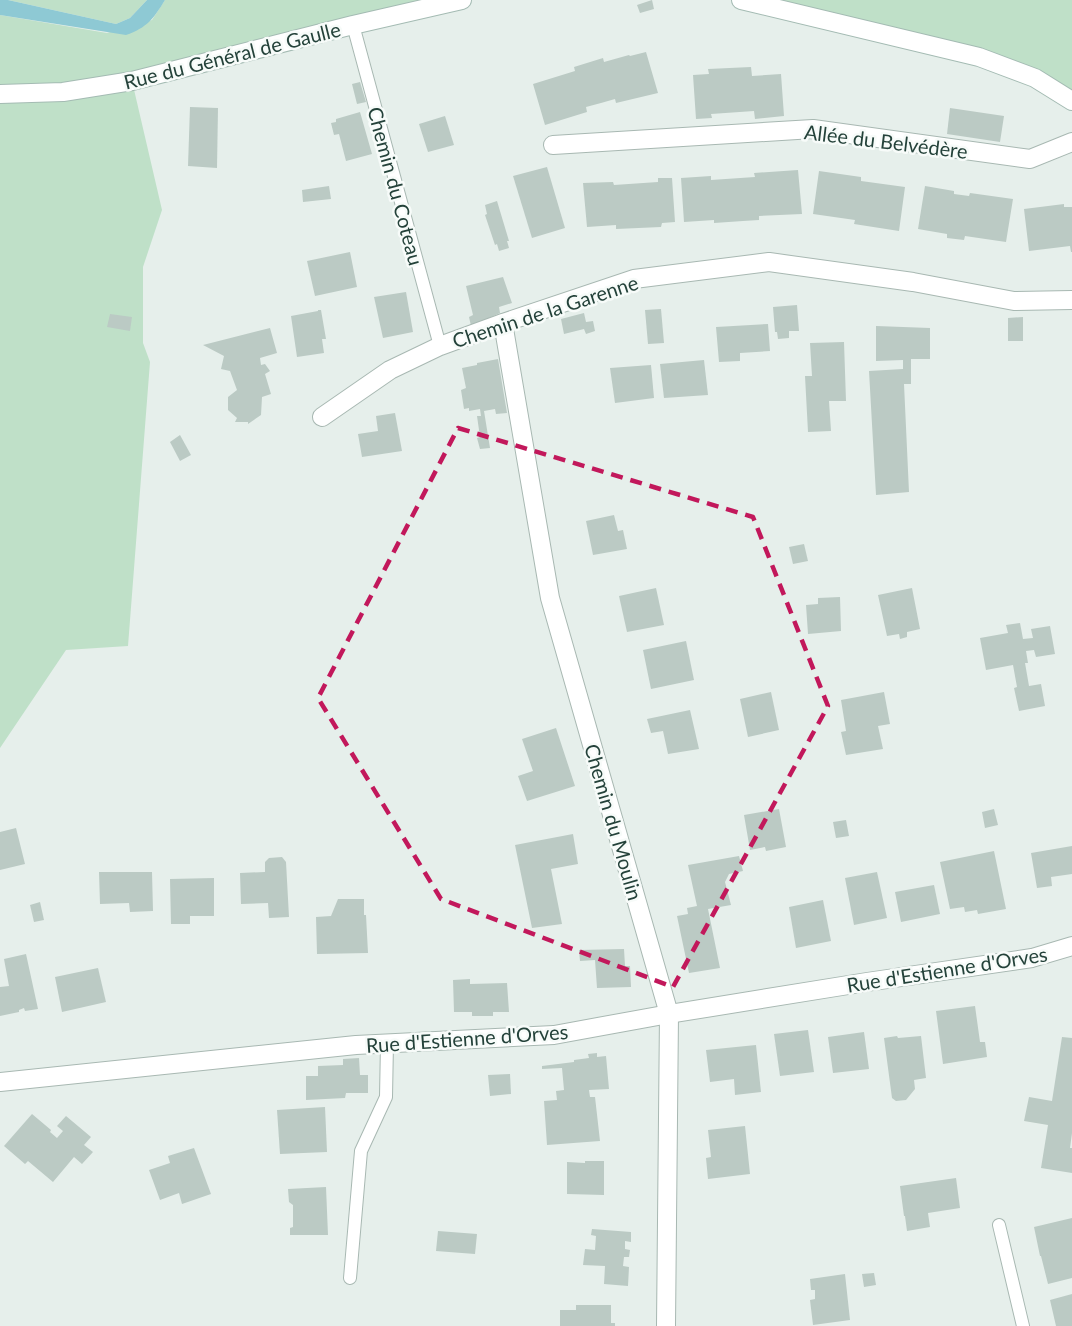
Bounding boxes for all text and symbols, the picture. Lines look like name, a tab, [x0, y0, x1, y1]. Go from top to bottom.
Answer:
street label: Rue du Général de Gaulle	[121, 16, 343, 94]
street label: Chemin du Coteau	[363, 104, 429, 268]
street label: Allée du Belvédère	[803, 119, 969, 163]
street label: Chemin de la Garenne	[449, 270, 641, 352]
street label: Chemin du Moulin	[580, 741, 648, 903]
street label: Rue d'Estienne d'Orves	[845, 941, 1049, 997]
street label: Rue d'Estienne d'Orves	[365, 1019, 569, 1057]

